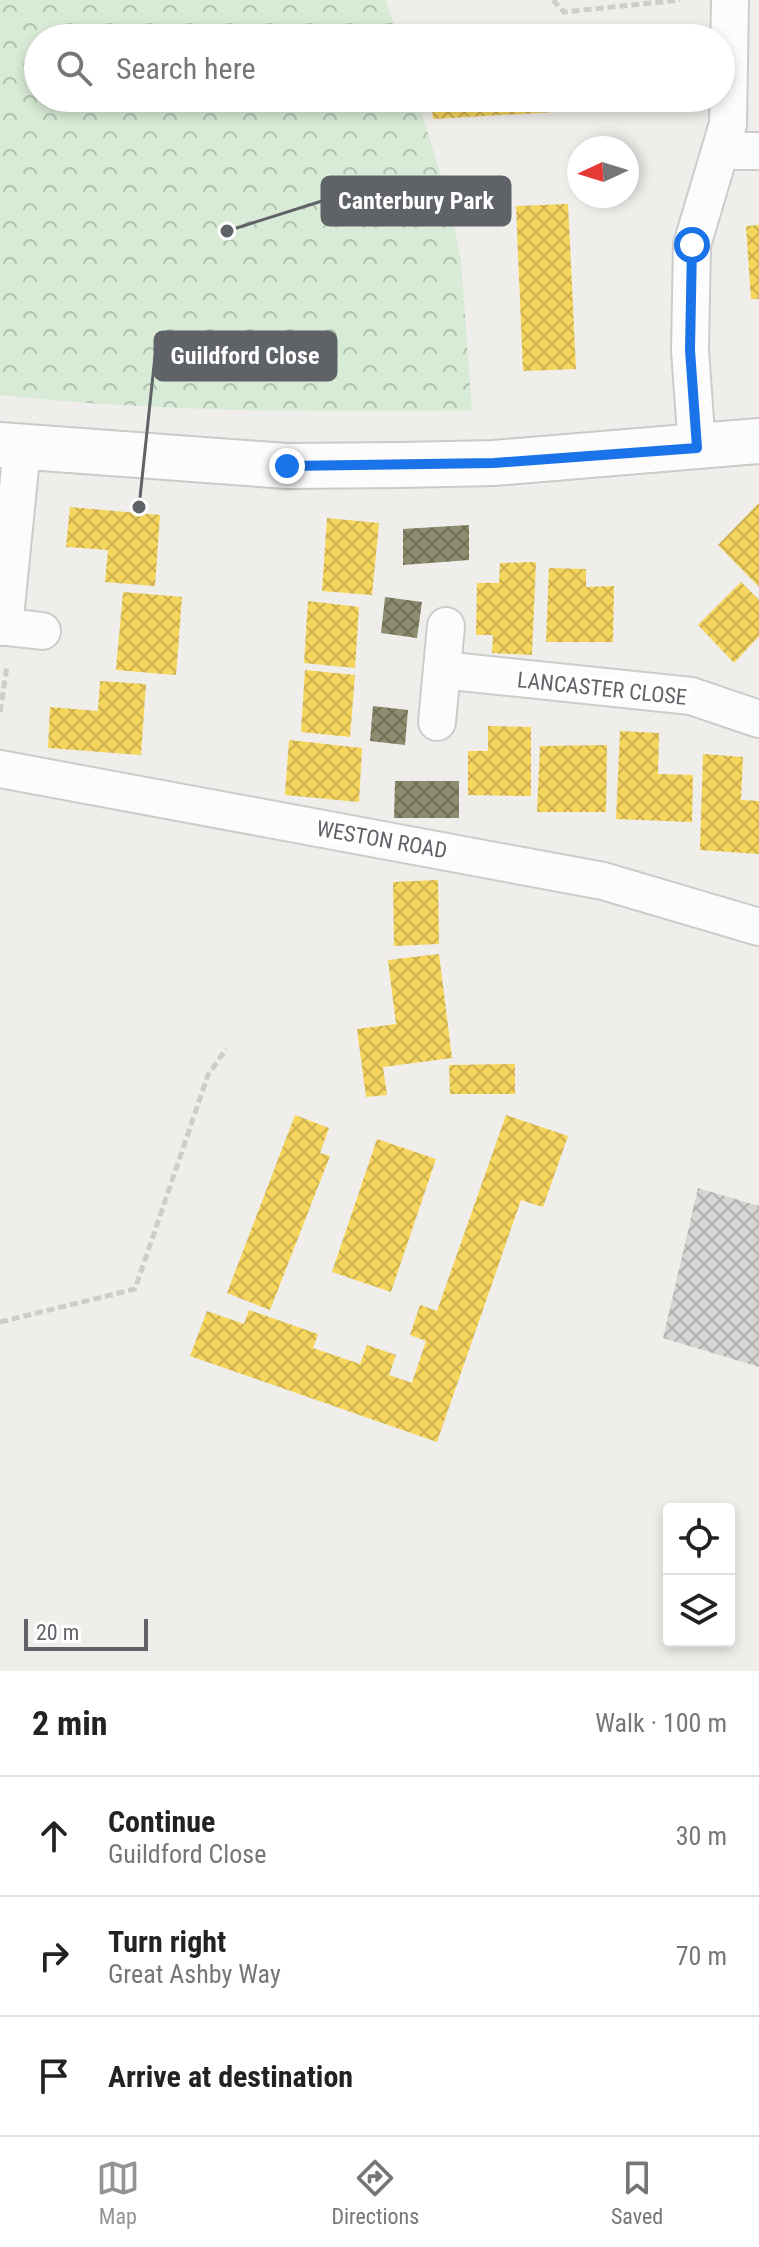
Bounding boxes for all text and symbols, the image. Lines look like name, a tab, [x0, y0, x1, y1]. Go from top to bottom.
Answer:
search box	[24, 24, 735, 112]
icon: search	[52, 46, 96, 90]
text: Search here	[116, 51, 256, 86]
north arrow	[567, 136, 639, 208]
callout: Canterbury Park	[322, 177, 510, 225]
text: Canterbury Park	[338, 187, 494, 215]
route start	[674, 227, 710, 263]
callout: Guildford Close	[155, 332, 336, 380]
text: Guildford Close	[171, 342, 319, 370]
route end	[269, 448, 305, 484]
street label: LANCASTER CLOSE	[516, 667, 688, 710]
street label: WESTON ROAD	[315, 816, 449, 863]
map controls	[663, 1503, 735, 1647]
button: locate	[663, 1503, 735, 1575]
button: layers	[663, 1575, 735, 1647]
scale bar	[24, 1615, 148, 1651]
text: 20 m	[36, 1620, 79, 1645]
text: 2 min	[32, 1703, 108, 1743]
text: Walk · 100 m	[595, 1708, 727, 1738]
text: Continue	[108, 1804, 215, 1839]
icon: ahead	[32, 1814, 76, 1858]
text: 30 m	[676, 1821, 727, 1851]
text: Guildford Close	[108, 1839, 266, 1869]
text: Turn right	[108, 1924, 226, 1959]
icon: right	[32, 1934, 76, 1978]
text: 70 m	[676, 1941, 727, 1971]
text: Great Ashby Way	[108, 1959, 281, 1989]
icon: arrive	[32, 2054, 76, 2098]
text: Arrive at destination	[108, 2059, 353, 2094]
tab: Map	[96, 2156, 140, 2229]
tab: Directions	[331, 2156, 419, 2229]
tab: Saved	[611, 2156, 663, 2229]

